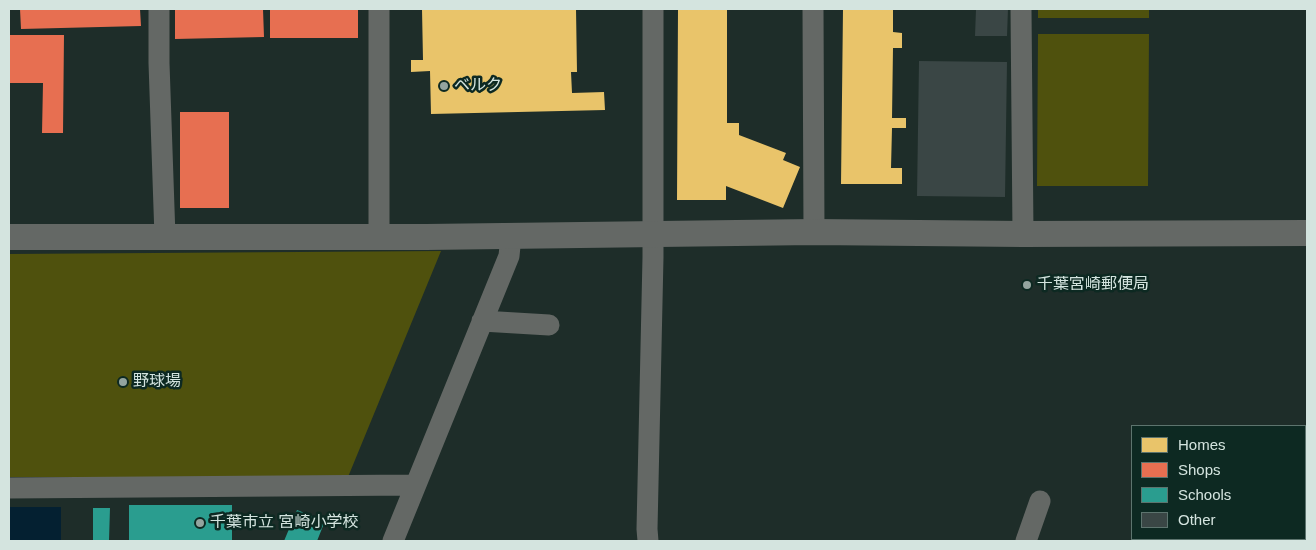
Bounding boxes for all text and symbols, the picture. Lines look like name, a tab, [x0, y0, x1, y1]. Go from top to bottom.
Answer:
place label: ベルク	[454, 76, 502, 96]
marker: ベルク	[438, 80, 450, 92]
place label: 千葉宮崎郵便局	[1037, 275, 1149, 295]
marker: 千葉宮崎郵便局	[1021, 279, 1033, 291]
place label: 野球場	[133, 372, 181, 392]
marker: 野球場	[117, 376, 129, 388]
legend	[1131, 425, 1306, 540]
text: Homes	[1178, 436, 1226, 453]
text: Shops	[1178, 461, 1221, 478]
text: Schools	[1178, 486, 1231, 503]
text: Other	[1178, 511, 1216, 528]
place label: 千葉市立 宮崎小学校	[210, 513, 358, 533]
marker: 千葉市立 宮崎小学校	[194, 517, 206, 529]

